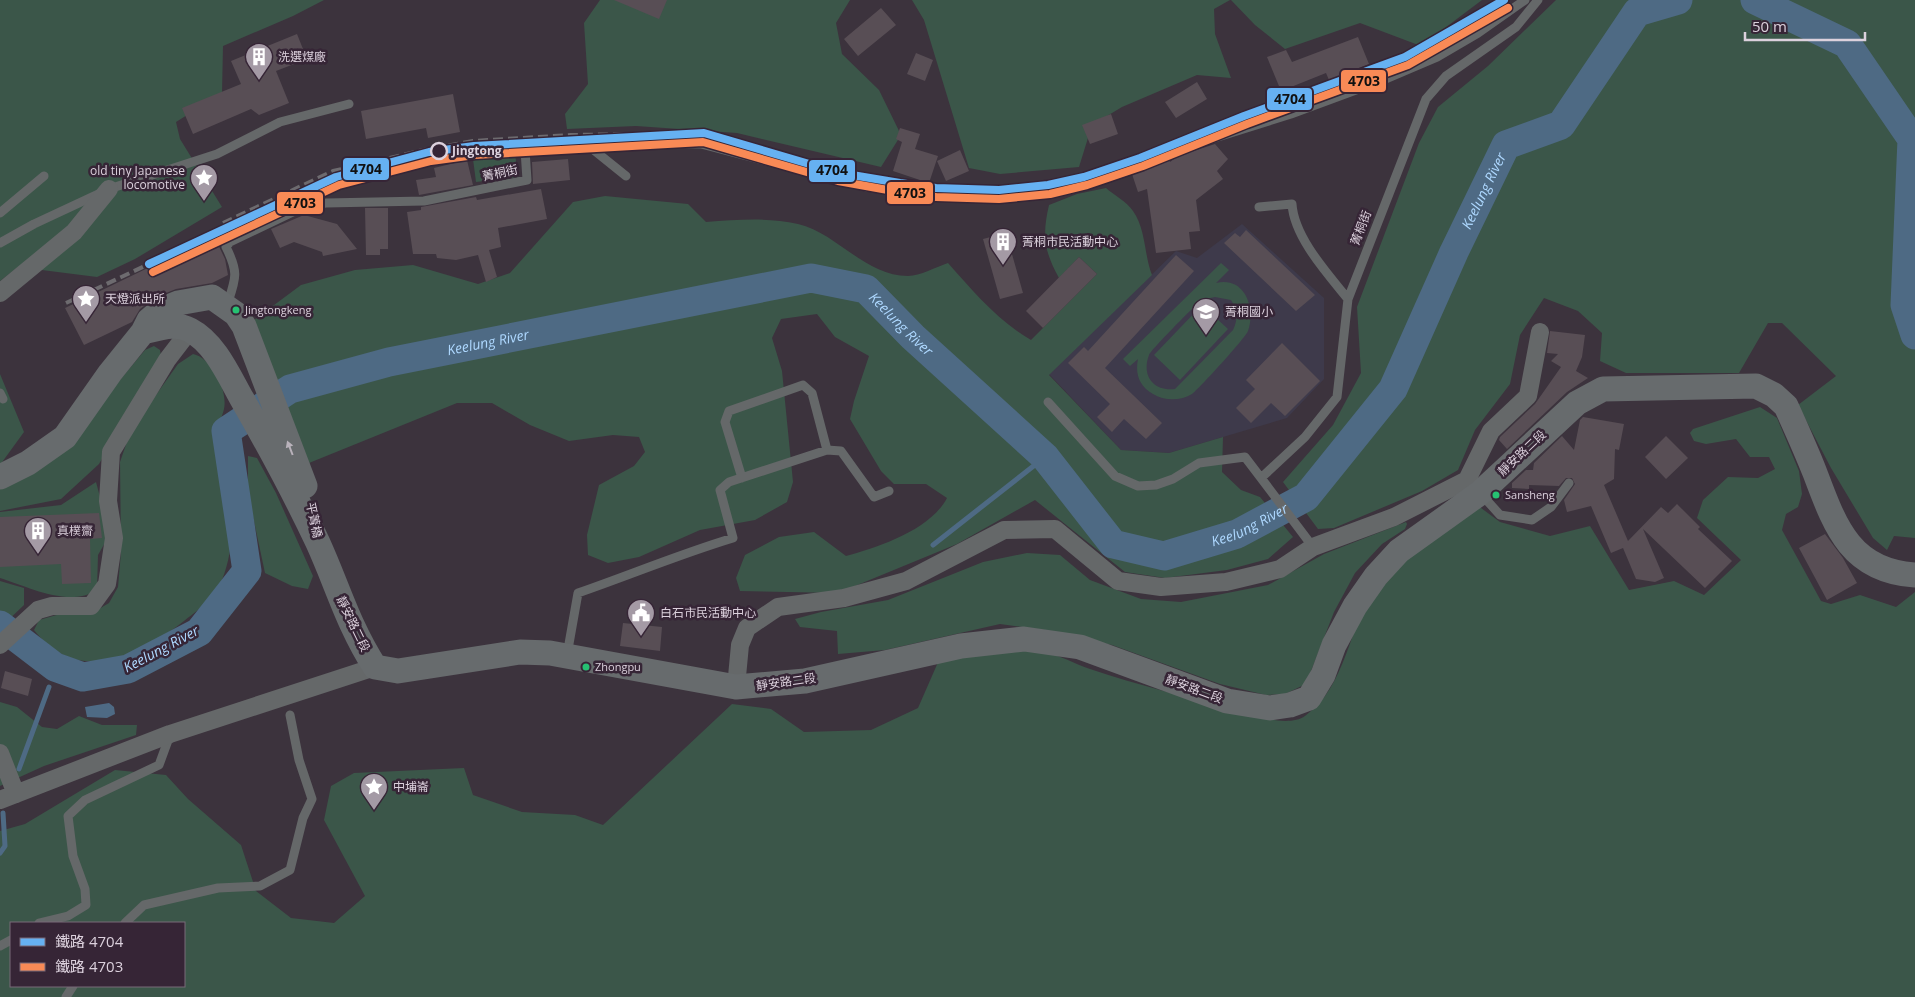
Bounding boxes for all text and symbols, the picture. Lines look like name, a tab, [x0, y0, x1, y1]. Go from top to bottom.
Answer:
scale bar	[1745, 10, 1865, 42]
text: 50 m	[1752, 16, 1787, 36]
building icon: 洗選煤廠	[244, 42, 274, 81]
place label: 洗選煤廠	[278, 48, 326, 65]
line badge: 4703	[1340, 69, 1387, 93]
text: 4703	[1348, 71, 1380, 90]
line badge: 4704	[1266, 87, 1313, 111]
text: 4704	[1274, 89, 1306, 108]
marker: Jingtong	[430, 142, 448, 160]
place label: Jingtong	[451, 142, 502, 159]
water label: Keelung River	[1457, 149, 1510, 232]
line badge: 4704	[342, 157, 390, 181]
text: 4704	[350, 159, 382, 178]
line badge: 4704	[808, 159, 856, 183]
street label: 菁桐街	[481, 160, 519, 185]
text: 4704	[816, 160, 848, 179]
place label: old tiny Japanese locomotive	[90, 162, 185, 193]
place icon: old tiny Japanese locomotive	[189, 163, 219, 202]
line badge: 4703	[886, 181, 934, 205]
text: 4703	[894, 183, 926, 202]
line badge: 4703	[276, 191, 324, 215]
text: 4703	[284, 193, 316, 212]
street label: 菁桐街	[1346, 208, 1375, 248]
building icon: 菁桐市民活動中心	[988, 227, 1018, 266]
place label: 菁桐市民活動中心	[1022, 233, 1118, 250]
place icon: 天燈派出所	[71, 284, 101, 323]
water label: Keelung River	[865, 288, 938, 360]
place label: 天燈派出所	[105, 290, 165, 307]
school or university icon: 菁桐國小	[1191, 297, 1221, 336]
place label: Jingtongkeng	[244, 302, 311, 317]
place label: 菁桐國小	[1225, 303, 1273, 320]
marker: Jingtongkeng	[231, 305, 241, 315]
water label: Keelung River	[445, 324, 531, 359]
street label: 靜安路二段	[1494, 426, 1549, 479]
one-way arrow	[286, 441, 294, 455]
place label: Sansheng	[1505, 487, 1555, 502]
marker: Sansheng	[1491, 490, 1501, 500]
water label: Keelung River	[1209, 498, 1291, 550]
street label: 平菁橋	[302, 501, 327, 539]
building icon: 真樸齋	[23, 516, 53, 555]
place label: 真樸齋	[57, 522, 93, 539]
street label: 靜安路二段	[333, 593, 374, 654]
public building icon: 白石市民活動中心	[626, 598, 656, 637]
place label: 白石市民活動中心	[660, 604, 756, 621]
water label: Keelung River	[120, 621, 202, 676]
place label: Zhongpu	[595, 659, 641, 674]
marker: Zhongpu	[581, 662, 591, 672]
street label: 靜安路二段	[755, 669, 817, 694]
street label: 靜安路二段	[1163, 670, 1225, 707]
place icon: 中埔崙	[359, 772, 389, 811]
place label: 中埔崙	[393, 778, 429, 795]
legend	[10, 922, 185, 987]
text: 鐵路 4704	[55, 931, 124, 951]
text: 鐵路 4703	[55, 956, 123, 976]

